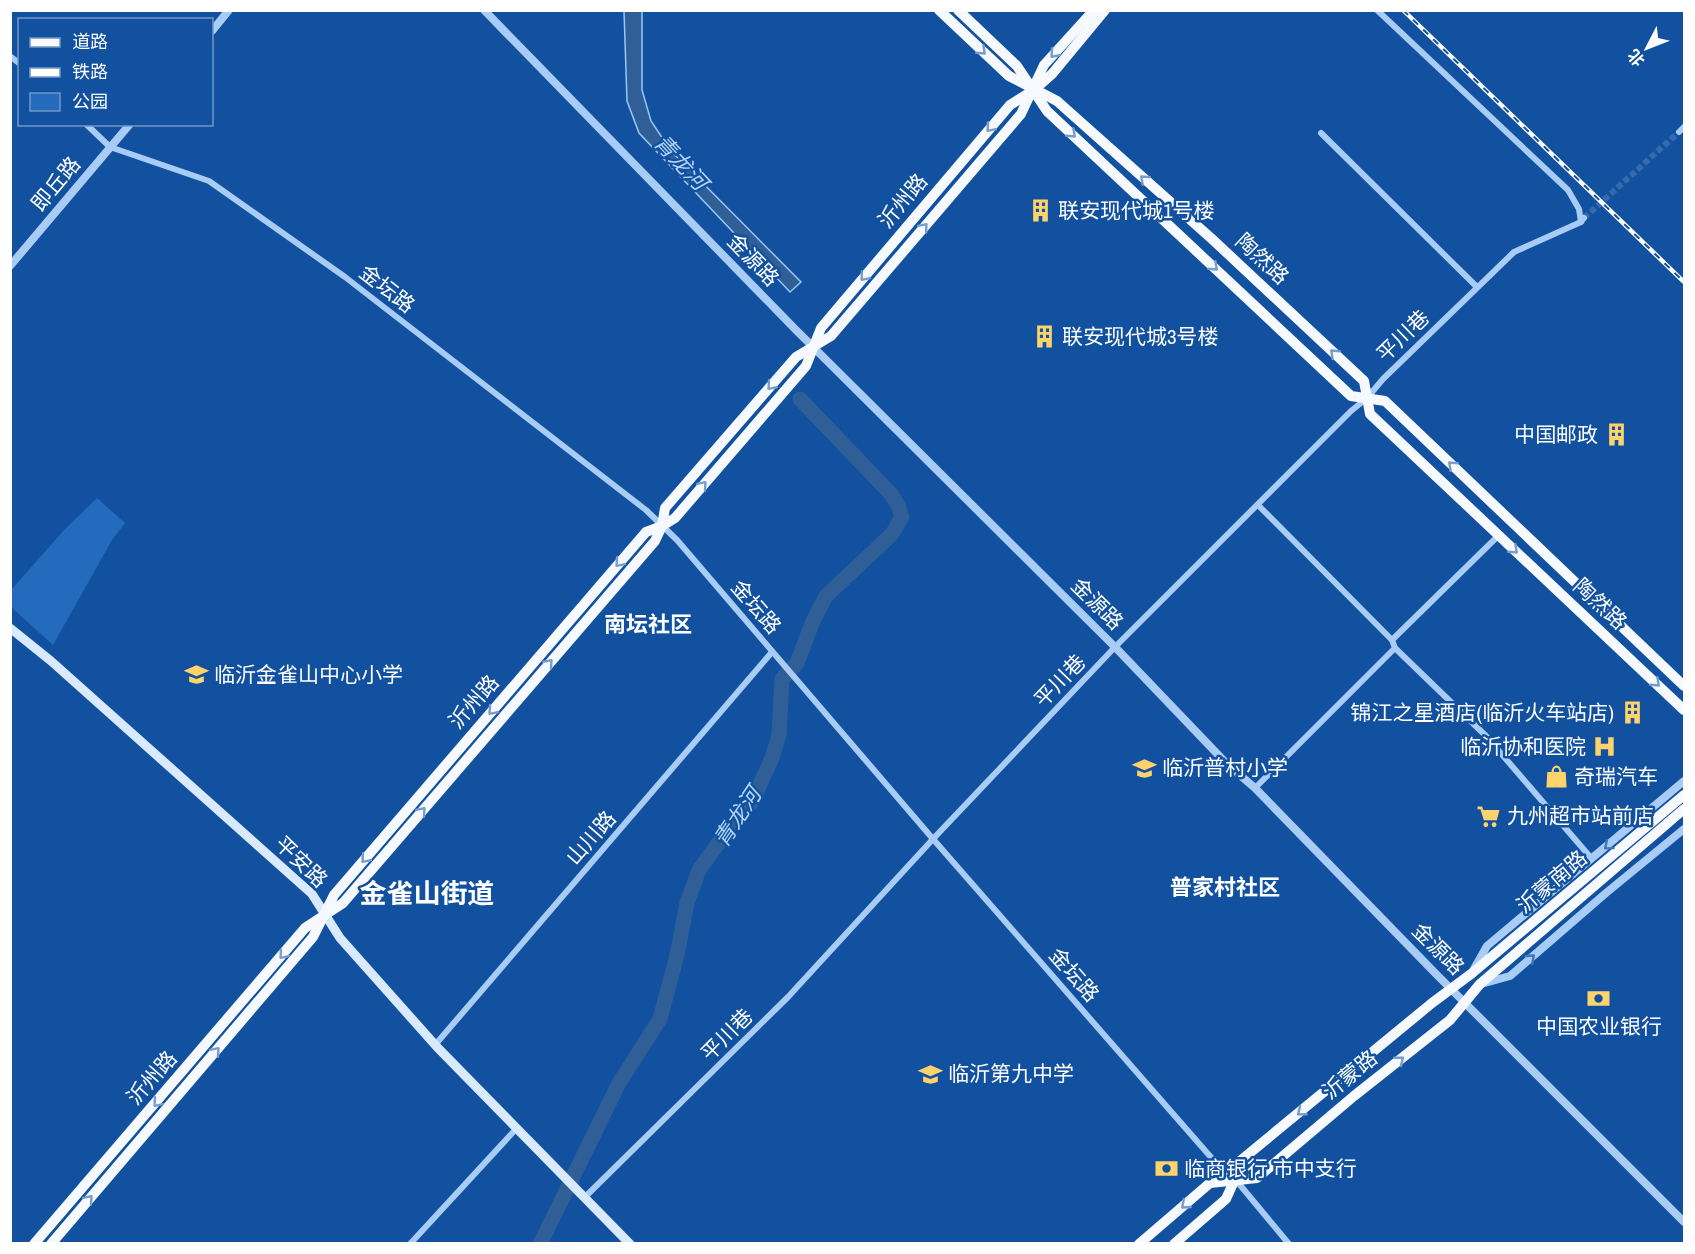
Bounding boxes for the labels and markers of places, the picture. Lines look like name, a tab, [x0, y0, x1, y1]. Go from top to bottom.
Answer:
place label: 联安现代城1号楼	[1058, 196, 1215, 225]
building icon: 联安现代城1号楼	[1027, 198, 1053, 224]
place label: 联安现代城3号楼	[1062, 322, 1219, 351]
building icon: 联安现代城3号楼	[1031, 324, 1057, 350]
place label: 中国邮政	[1514, 420, 1598, 449]
building icon: 中国邮政	[1603, 422, 1629, 448]
place label: 临沂金雀山中心小学	[214, 660, 403, 689]
school or university icon: 临沂金雀山中心小学	[183, 662, 209, 688]
place label: 锦江之星酒店(临沂火车站店)	[1351, 698, 1614, 727]
building icon: 锦江之星酒店(临沂火车站店)	[1619, 700, 1645, 726]
place label: 临沂协和医院	[1460, 732, 1586, 761]
hospital icon: 临沂协和医院	[1591, 734, 1617, 760]
place label: 临沂普村小学	[1162, 753, 1288, 782]
school or university icon: 临沂普村小学	[1131, 755, 1157, 781]
place label: 奇瑞汽车	[1574, 762, 1658, 791]
shop icon: 奇瑞汽车	[1543, 764, 1569, 790]
place label: 九州超市站前店	[1507, 801, 1654, 830]
supermarket icon: 九州超市站前店	[1476, 803, 1502, 829]
bank icon: 中国农业银行	[1586, 986, 1612, 1012]
place label: 中国农业银行	[1536, 1012, 1662, 1041]
place label: 临沂第九中学	[948, 1059, 1074, 1088]
school or university icon: 临沂第九中学	[917, 1061, 943, 1087]
place label: 临商银行 市中支行	[1184, 1154, 1357, 1183]
bank icon: 临商银行 市中支行	[1153, 1156, 1179, 1182]

